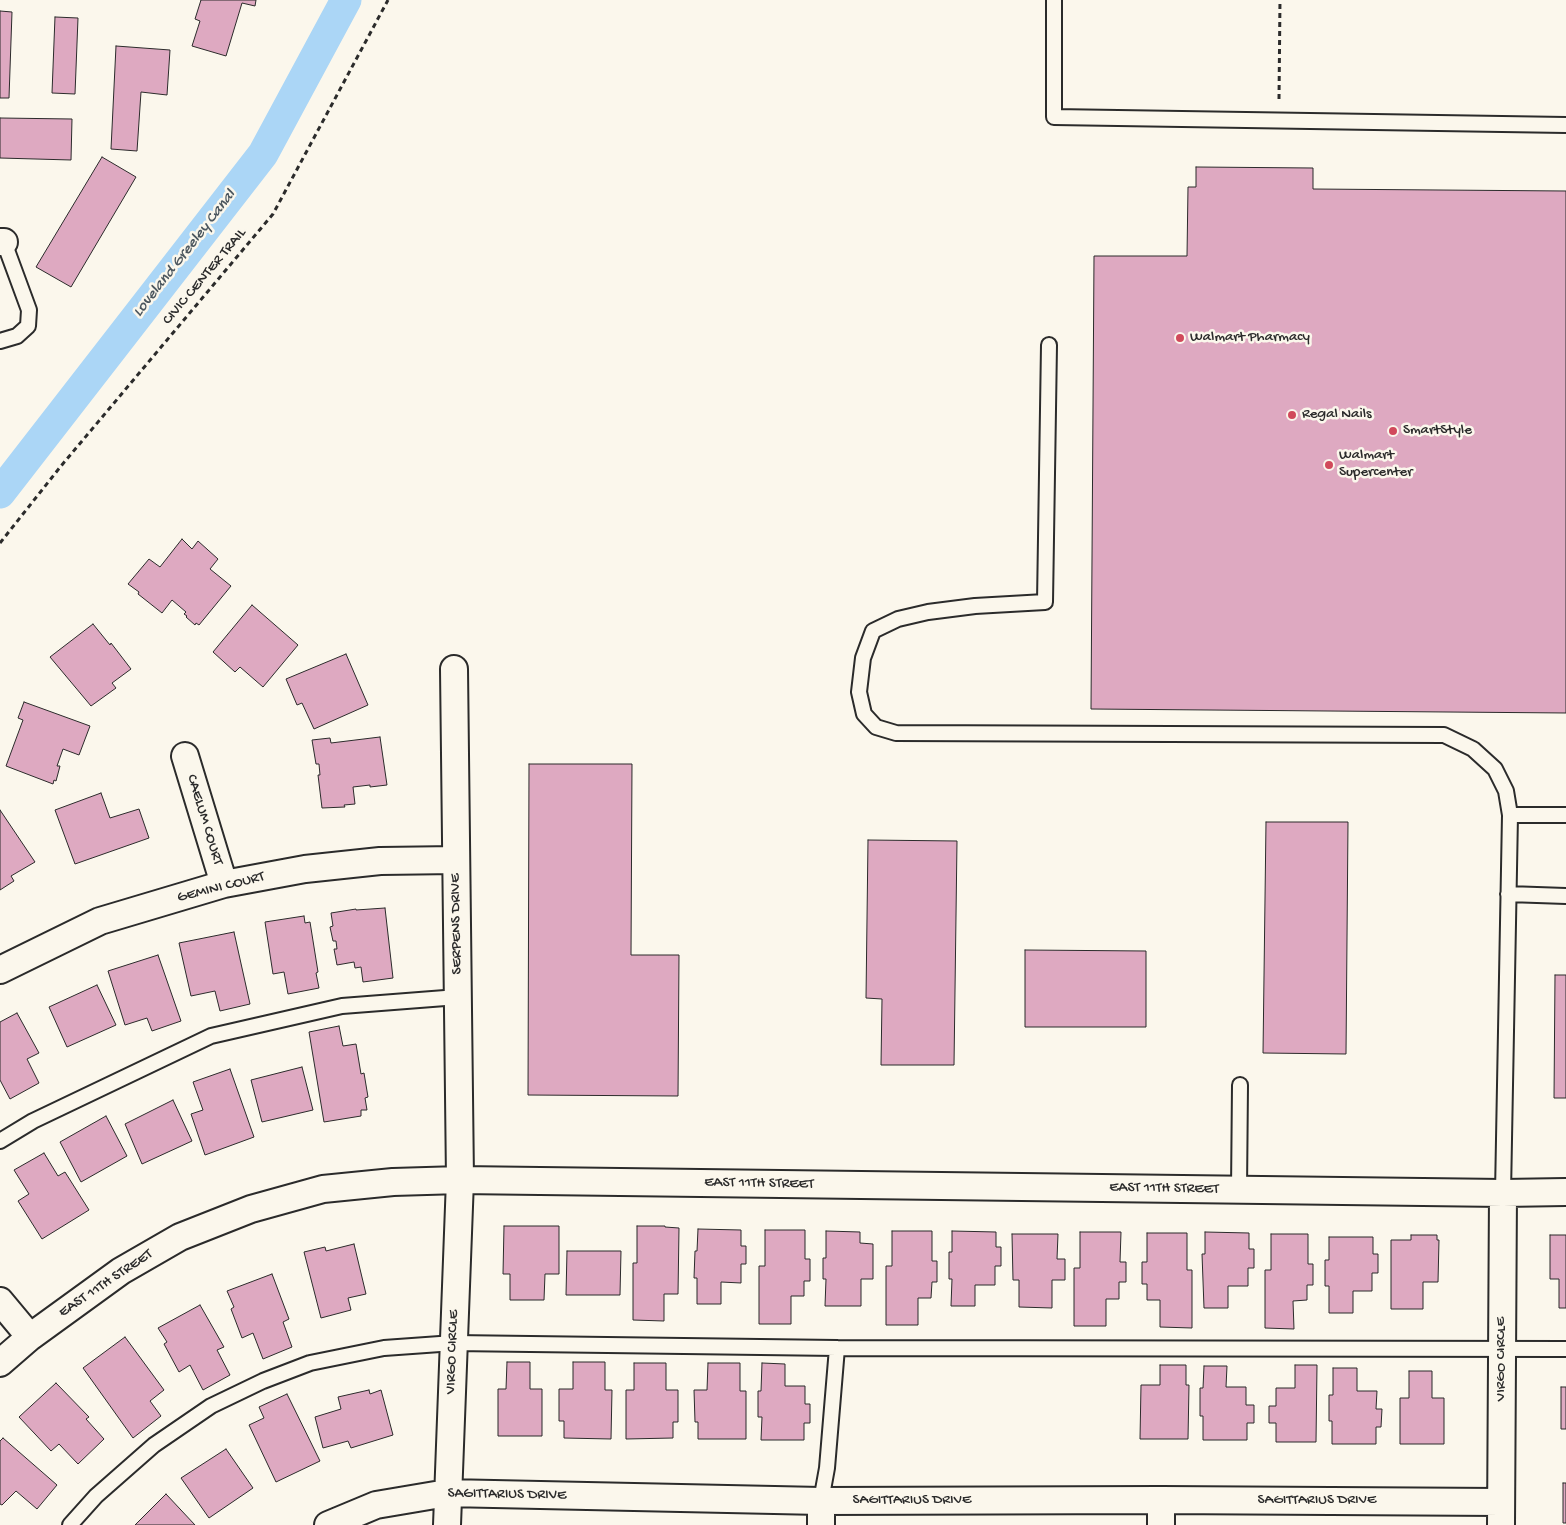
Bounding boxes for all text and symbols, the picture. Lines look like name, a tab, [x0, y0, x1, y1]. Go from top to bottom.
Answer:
water label: Loveland Greeley Canal	[129, 187, 241, 321]
street label: CIVIC CENTER TRAIL	[159, 225, 251, 329]
place label: Walmart Pharmacy	[1190, 329, 1310, 347]
marker: Walmart Pharmacy	[1174, 332, 1186, 344]
place label: Regal Nails	[1302, 406, 1372, 424]
marker: Regal Nails	[1286, 409, 1298, 421]
place label: SmartStyle	[1403, 422, 1472, 440]
marker: SmartStyle	[1387, 425, 1399, 437]
place label: Walmart Supercenter	[1339, 447, 1413, 482]
marker: Walmart Supercenter	[1323, 459, 1335, 471]
street label: CAELUM COURT	[182, 772, 226, 868]
street label: GEMINI COURT	[176, 868, 266, 908]
street label: SERPENS DRIVE	[447, 873, 467, 975]
street label: EAST 11TH STREET	[704, 1174, 814, 1194]
street label: EAST 11TH STREET	[1109, 1179, 1219, 1199]
street label: EAST 11TH STREET	[56, 1246, 156, 1322]
street label: VIRGO CIRCLE	[443, 1310, 463, 1394]
street label: VIRGO CIRCLE	[1493, 1317, 1511, 1401]
street label: SAGITTARIUS DRIVE	[447, 1485, 567, 1505]
street label: SAGITTARIUS DRIVE	[853, 1492, 971, 1510]
street label: SAGITTARIUS DRIVE	[1258, 1492, 1376, 1510]

